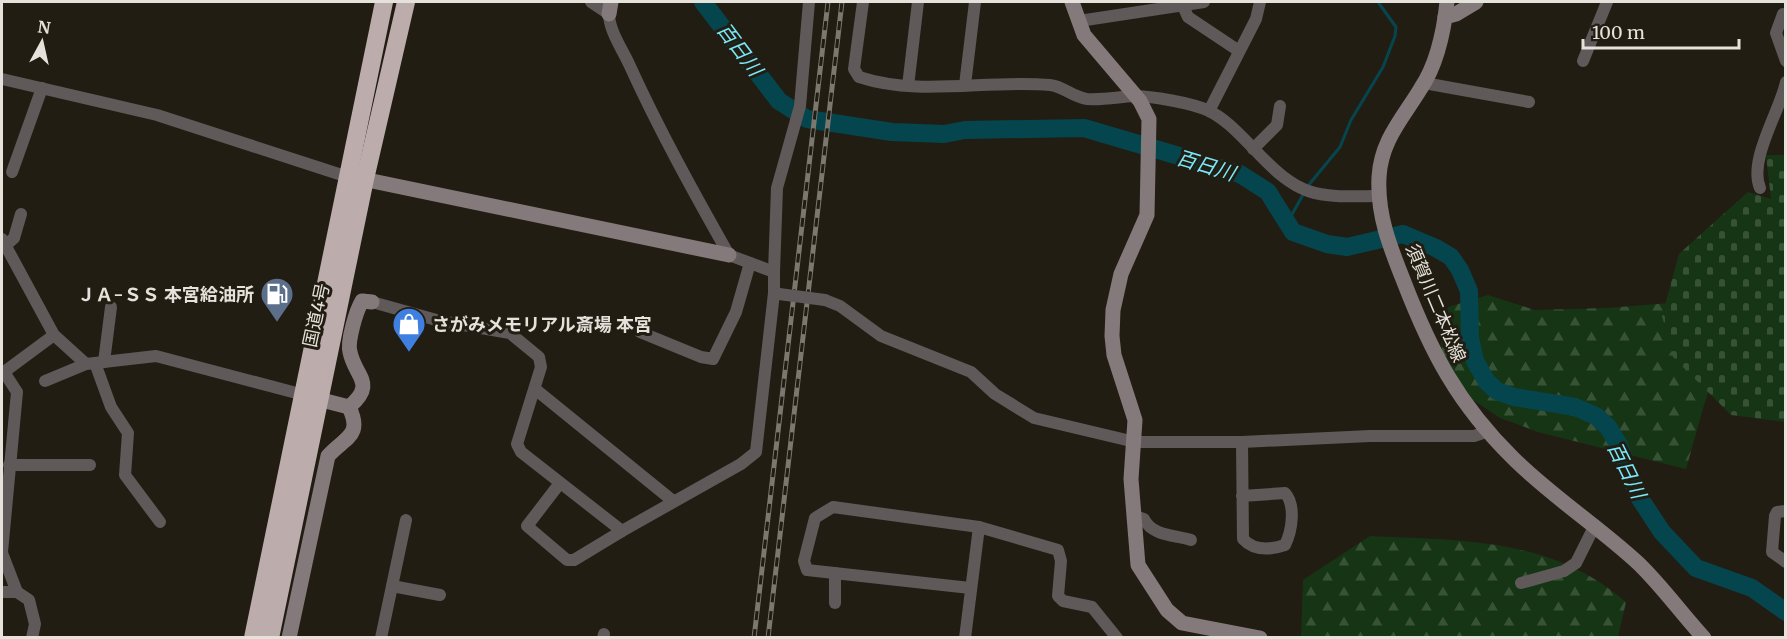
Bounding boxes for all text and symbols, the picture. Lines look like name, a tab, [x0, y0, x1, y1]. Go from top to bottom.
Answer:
north arrow	[12, 12, 72, 72]
scale bar	[1583, 12, 1739, 50]
text: N	[36, 16, 52, 38]
water label: 百日川	[712, 18, 769, 82]
text: 100 m	[1592, 21, 1645, 44]
water label: 百日川	[1174, 144, 1240, 186]
street label: 須賀川二本松線	[1401, 241, 1471, 365]
fuel station icon: ＪＡ-ＳＳ 本宮給油所	[259, 276, 295, 323]
street label: 国道4号	[298, 281, 334, 349]
place label: ＪＡ-ＳＳ 本宮給油所	[77, 283, 254, 306]
shop icon: さがみメモリアル斎場 本宮	[391, 306, 427, 353]
place label: さがみメモリアル斎場 本宮	[432, 313, 652, 336]
water label: 百日川	[1603, 438, 1652, 504]

